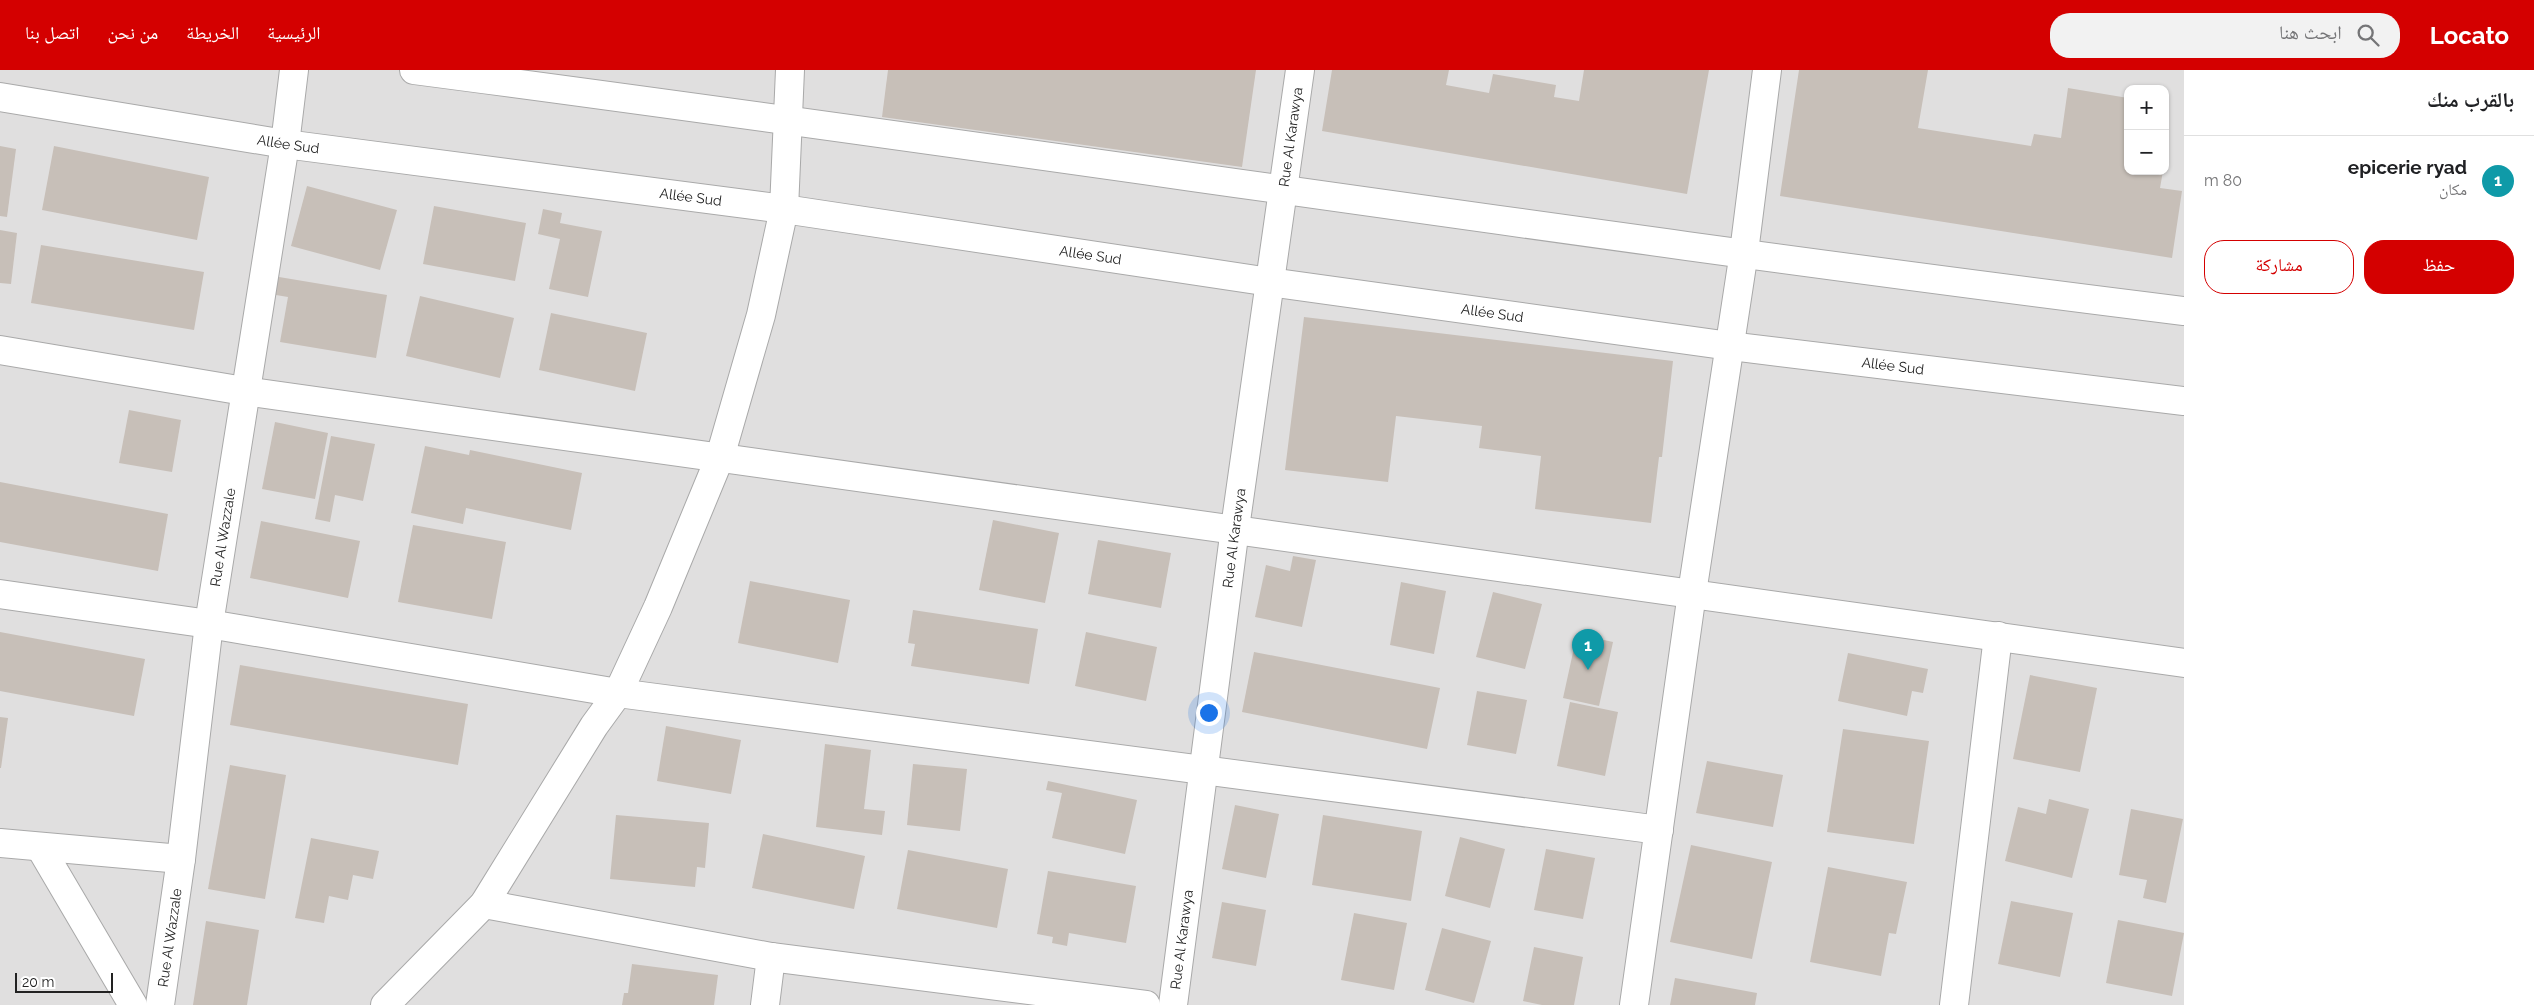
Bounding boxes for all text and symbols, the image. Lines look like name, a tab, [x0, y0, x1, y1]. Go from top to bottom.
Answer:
search box	[2050, 13, 2400, 58]
text: ابحث هنا	[2279, 21, 2342, 43]
icon: search	[2354, 21, 2382, 49]
text: Locato	[2430, 21, 2509, 50]
text: اتصل بنا	[25, 22, 79, 43]
text: من نحن	[107, 22, 158, 43]
text: الخريطة	[186, 22, 239, 43]
text: الرئيسية	[267, 22, 321, 43]
map controls	[2124, 85, 2169, 175]
button: +	[2124, 85, 2169, 130]
street label: Rue Al Karawya	[1276, 86, 1305, 188]
text: بالقرب منك	[2427, 87, 2514, 112]
button: −	[2124, 130, 2169, 175]
street label: Allée Sud	[256, 132, 320, 156]
text: epicerie ryad	[2348, 156, 2467, 178]
text: 80 m	[2204, 171, 2242, 190]
text: 1	[2494, 171, 2502, 190]
text: مكان	[2439, 180, 2467, 199]
street label: Allée Sud	[659, 185, 723, 209]
button: مشاركة	[2204, 240, 2354, 294]
button: حفظ	[2364, 240, 2514, 294]
street label: Allée Sud	[1058, 242, 1123, 268]
street label: Allée Sud	[1460, 301, 1524, 325]
street label: Allée Sud	[1861, 354, 1925, 377]
street label: Rue Al Wazzale	[207, 487, 238, 588]
street label: Rue Al Karawya	[1219, 487, 1249, 589]
pin: 1	[1572, 629, 1604, 670]
your location	[1196, 700, 1222, 726]
street label: Rue Al Wazzale	[155, 887, 185, 988]
street label: Rue Al Karawya	[1167, 889, 1196, 990]
scale bar	[15, 970, 112, 993]
text: 20 m	[22, 974, 54, 990]

